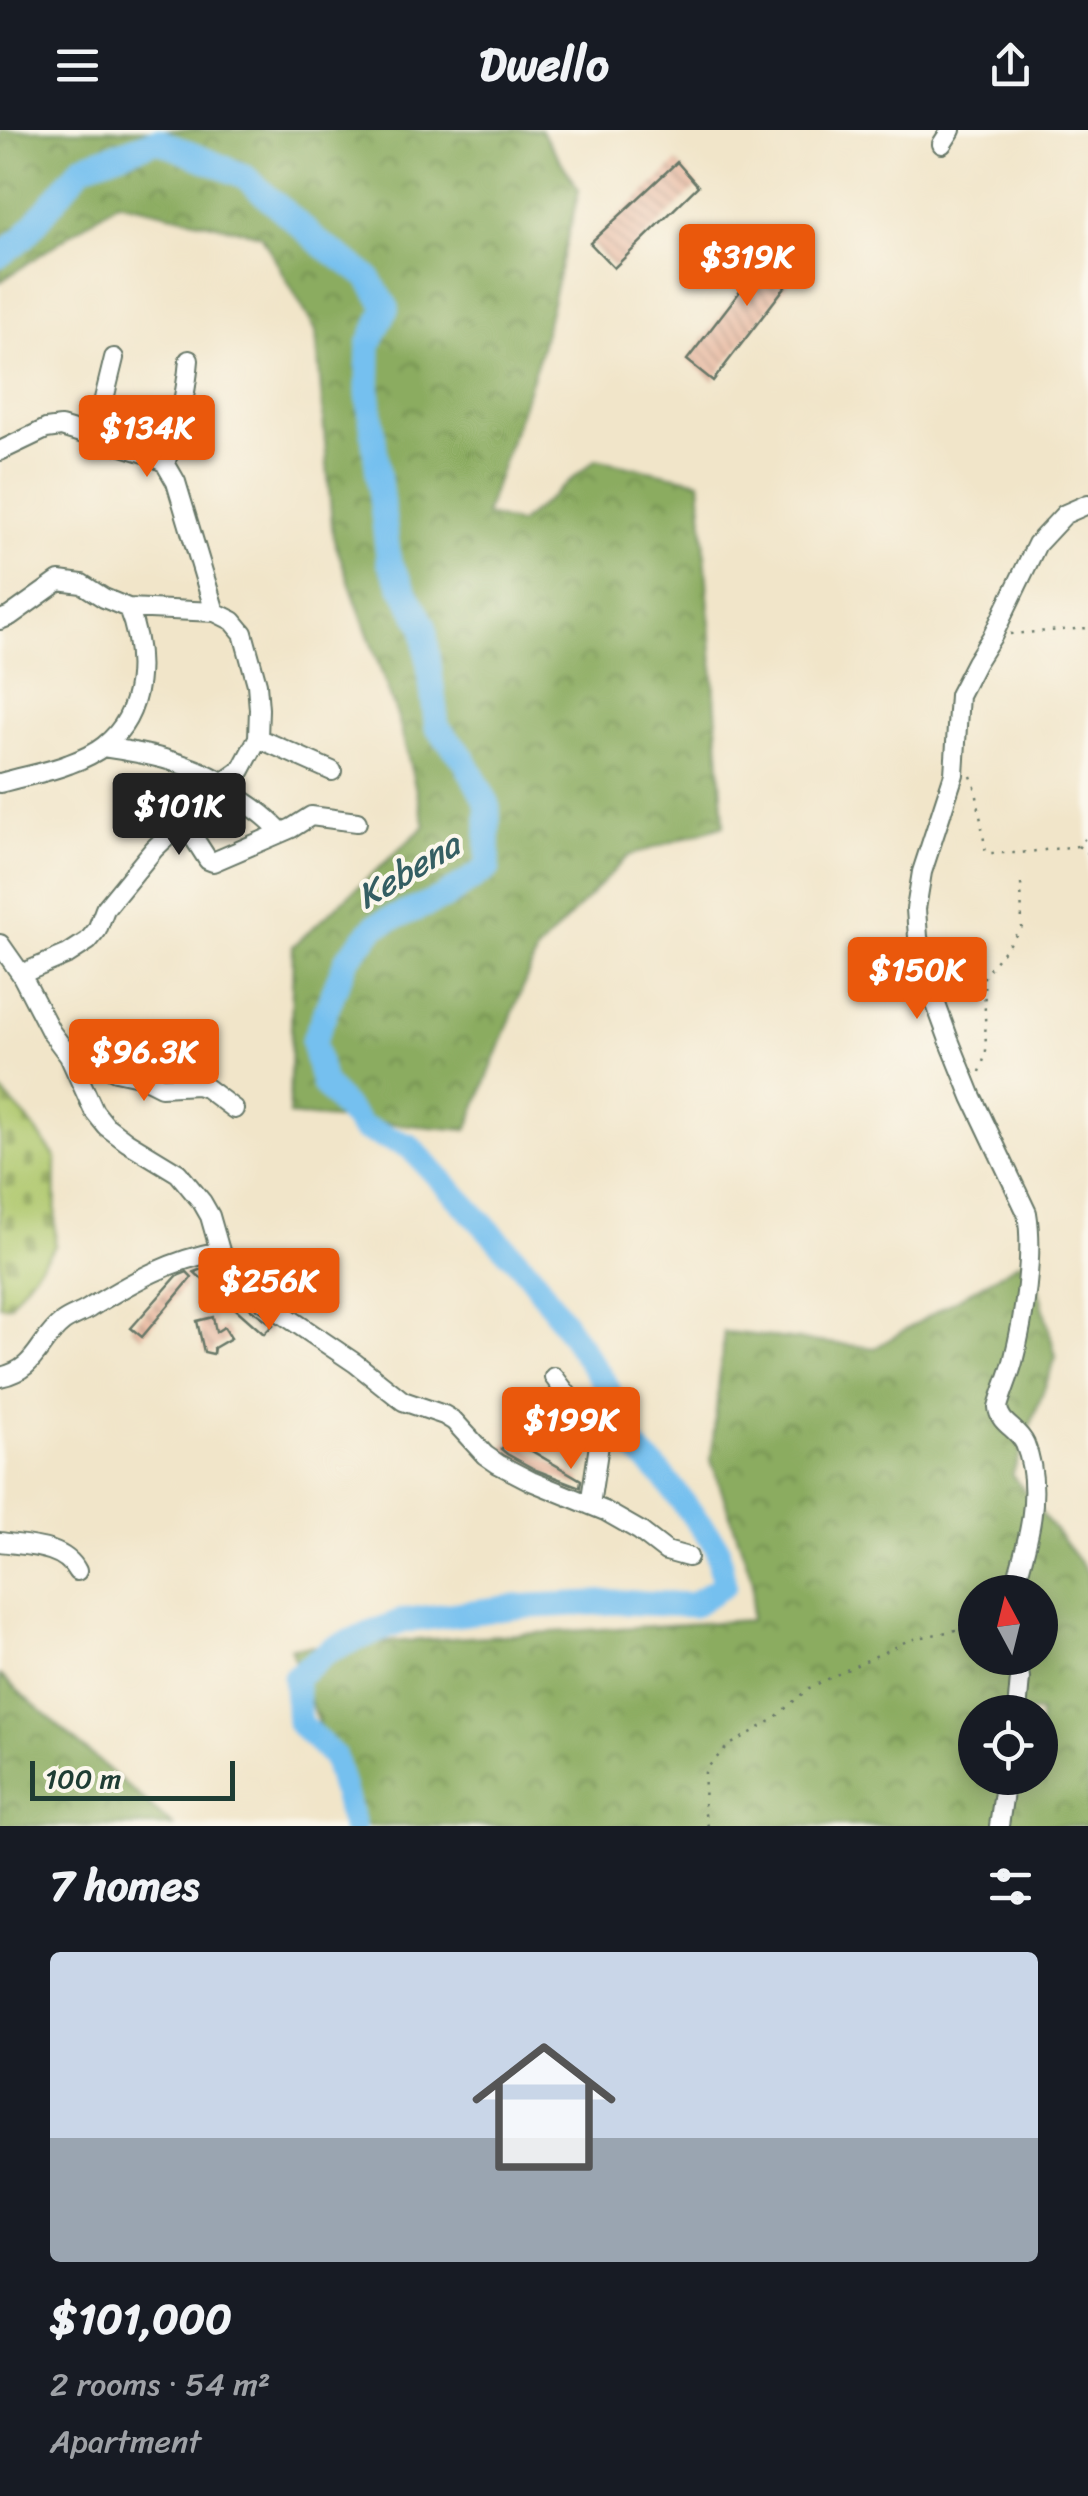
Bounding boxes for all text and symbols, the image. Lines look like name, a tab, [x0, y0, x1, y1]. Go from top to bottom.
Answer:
text: Dwello	[479, 25, 609, 105]
icon: menu	[50, 38, 105, 93]
icon: share	[983, 38, 1038, 93]
pin: $319K	[677, 224, 817, 309]
text: $319K	[701, 228, 793, 285]
pin: $134K	[77, 395, 217, 480]
text: $134K	[101, 399, 193, 456]
pin: $101K	[109, 773, 249, 858]
text: $101K	[135, 777, 223, 834]
water label: Kebena	[344, 813, 475, 926]
pin: $150K	[847, 937, 987, 1022]
text: $150K	[870, 941, 964, 998]
pin: $96.3K	[63, 1019, 225, 1104]
text: $96.3K	[91, 1023, 197, 1080]
pin: $256K	[199, 1248, 339, 1333]
text: $256K	[220, 1252, 318, 1309]
pin: $199K	[501, 1387, 641, 1472]
text: $199K	[524, 1391, 618, 1448]
north arrow	[958, 1575, 1058, 1675]
map controls	[958, 1575, 1058, 1795]
button: locate	[958, 1695, 1058, 1795]
text: 100 m	[45, 1754, 121, 1803]
scale bar	[30, 1756, 235, 1800]
text: 7 homes	[50, 1849, 199, 1923]
icon: filters	[983, 1859, 1038, 1914]
icon: home	[454, 2017, 634, 2197]
text: $101,000	[50, 2282, 232, 2356]
text: 2 rooms · 54 m²	[50, 2356, 270, 2413]
text: Apartment	[50, 2413, 201, 2470]

